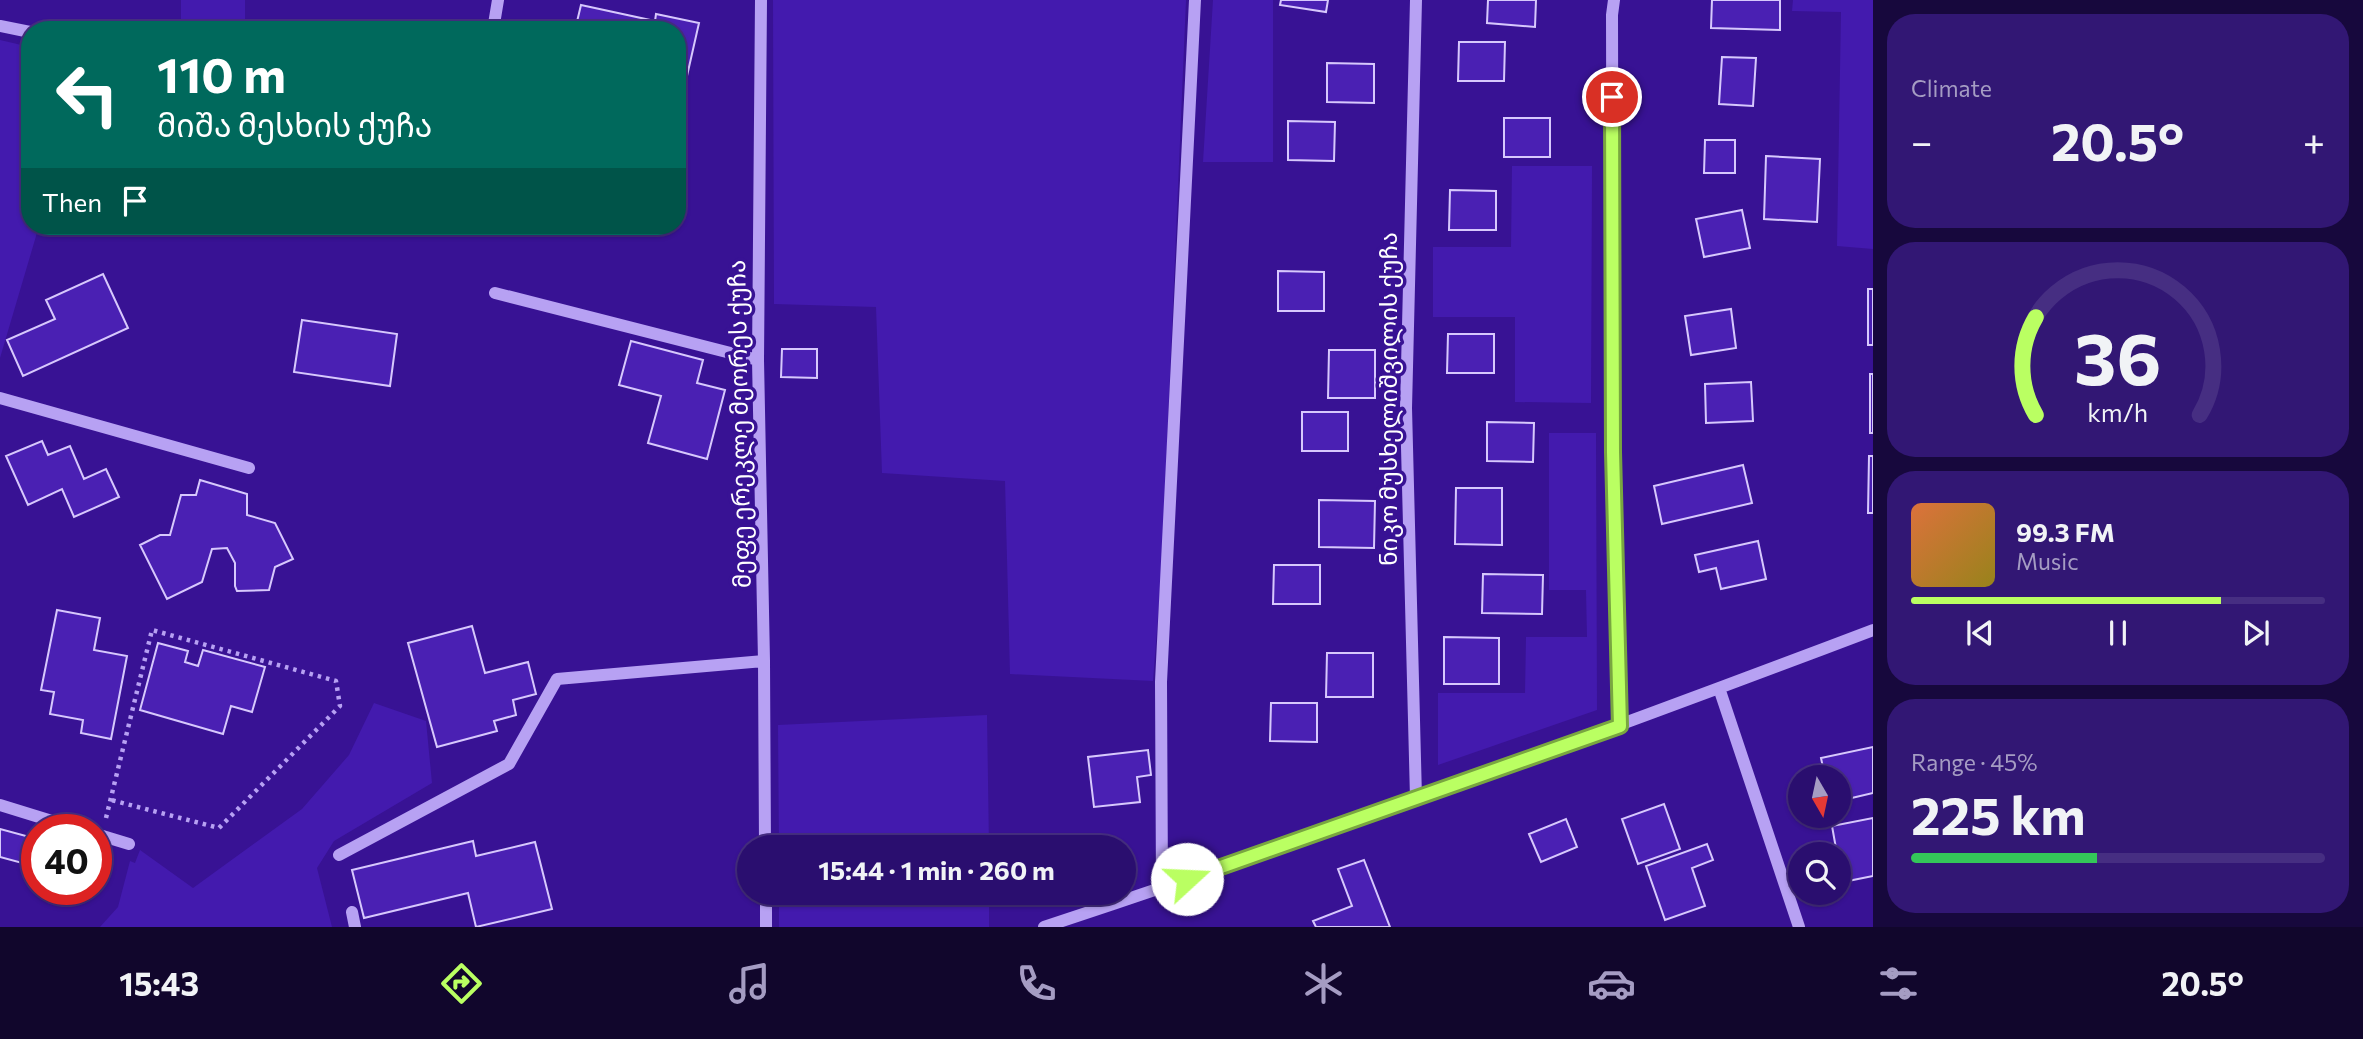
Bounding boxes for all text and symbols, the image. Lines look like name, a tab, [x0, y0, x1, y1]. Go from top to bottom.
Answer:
text: 110 m	[157, 43, 286, 103]
icon: left	[42, 49, 133, 140]
pin	[1582, 67, 1642, 127]
text: Climate	[1911, 74, 1992, 102]
icon: arrive	[1593, 78, 1631, 116]
text: მიშა მესხის ქუჩა	[157, 104, 432, 144]
text: 20.5°	[2051, 108, 2184, 172]
text: −	[1911, 117, 1933, 164]
text: +	[2303, 117, 2325, 164]
icon: arrive	[116, 182, 154, 220]
text: Then	[42, 186, 102, 217]
street label: ნიკო მუსხელიშვილის ქუჩა	[1373, 232, 1403, 566]
street label: მეფე ერეკლე მეორეს ქუჩა	[721, 260, 757, 588]
text: 36	[2074, 312, 2162, 401]
text: km/h	[2088, 397, 2148, 427]
text: 99.3 FM	[2016, 516, 2115, 547]
text: Music	[2016, 547, 2079, 575]
icon: previous	[1961, 614, 1999, 652]
icon: pause	[2099, 614, 2137, 652]
icon: next	[2237, 614, 2275, 652]
text: Range · 45%	[1911, 748, 2037, 776]
north arrow	[1788, 765, 1852, 828]
map controls	[1788, 765, 1851, 905]
text: 225 km	[1911, 782, 2086, 846]
speed limit sign: 40	[21, 814, 112, 905]
position arrow	[1150, 842, 1224, 916]
button: search	[1788, 842, 1851, 905]
text: 15:44 · 1 min · 260 m	[818, 854, 1055, 885]
icon: directions	[437, 959, 486, 1008]
icon: music	[725, 959, 774, 1008]
icon: phone	[1012, 959, 1061, 1008]
icon: climate	[1299, 959, 1348, 1008]
icon: car	[1587, 959, 1636, 1008]
icon: filters	[1874, 959, 1923, 1008]
text: 15:43	[119, 963, 199, 1003]
text: 20.5°	[2162, 963, 2244, 1003]

